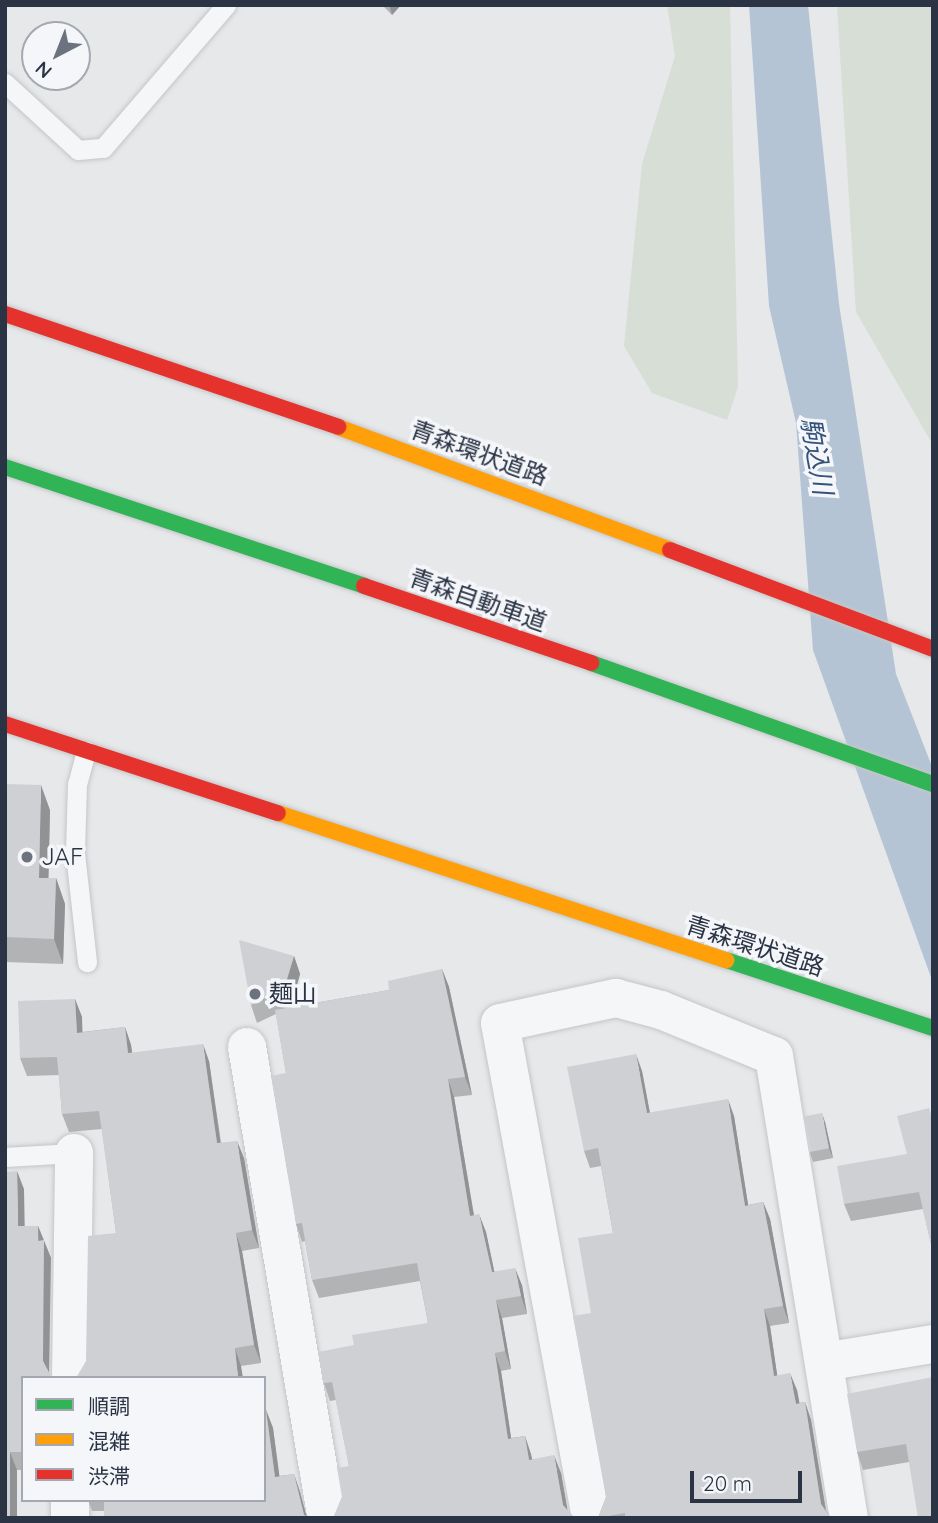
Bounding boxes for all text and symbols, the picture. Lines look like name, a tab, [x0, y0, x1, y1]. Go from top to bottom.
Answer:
north arrow	[21, 21, 91, 91]
text: N	[30, 57, 57, 84]
street label: 青森環状道路	[406, 415, 552, 491]
water label: 駒込川	[795, 415, 839, 497]
street label: 青森自動車道	[405, 563, 551, 637]
place label: JAF	[41, 843, 83, 871]
marker: JAF	[19, 849, 35, 865]
street label: 青森環状道路	[682, 910, 828, 982]
place label: 麺山	[269, 980, 317, 1008]
marker: 麺山	[247, 986, 263, 1002]
legend	[21, 1376, 266, 1502]
text: 順調	[88, 1393, 130, 1419]
text: 混雑	[88, 1428, 130, 1454]
scale bar	[693, 1456, 805, 1500]
text: 渋滞	[88, 1463, 130, 1489]
text: 20 m	[703, 1470, 752, 1496]

